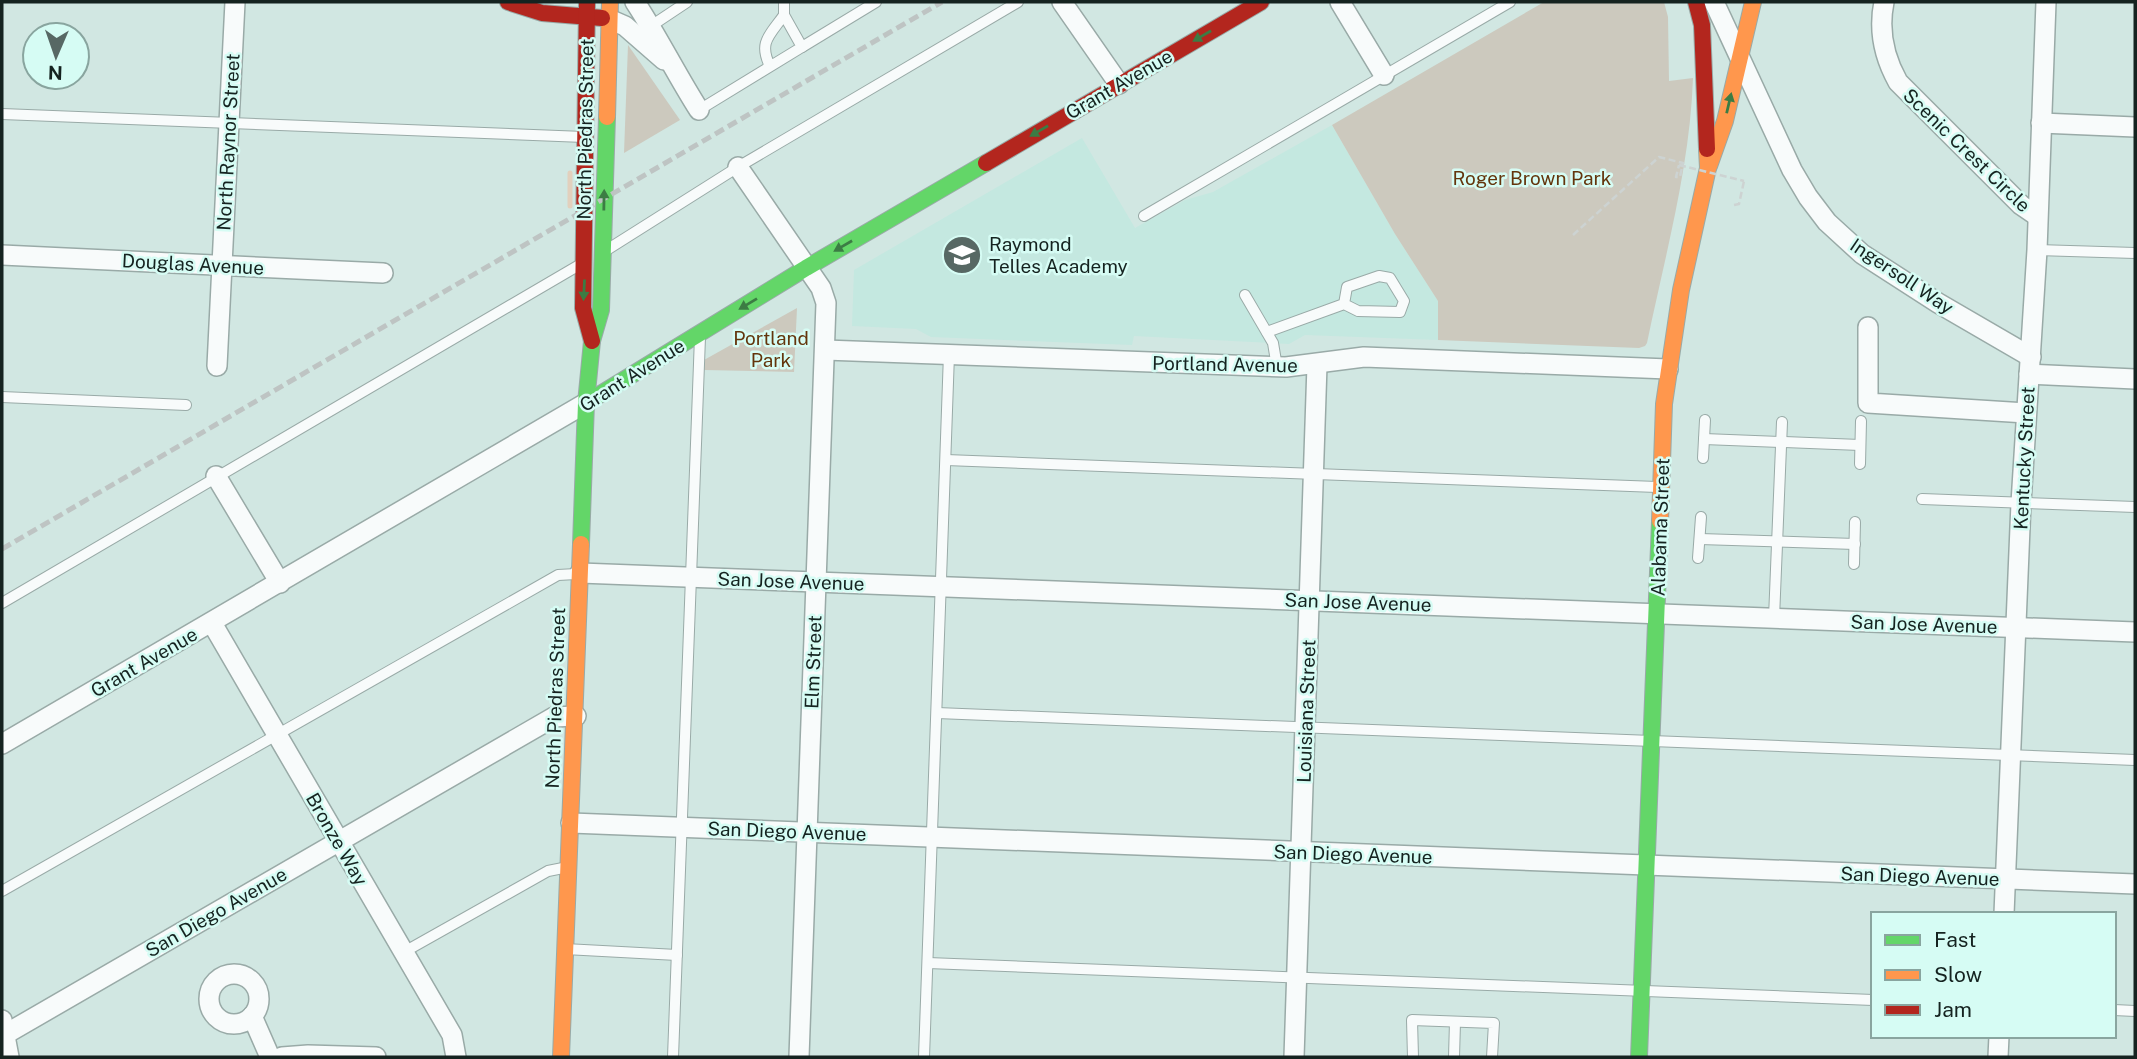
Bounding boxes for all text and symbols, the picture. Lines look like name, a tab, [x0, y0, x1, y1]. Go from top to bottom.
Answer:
north arrow	[21, 21, 91, 91]
one-way arrow	[1192, 30, 1211, 42]
street label: North Piedras Street	[572, 38, 598, 220]
street label: Grant Avenue	[1062, 45, 1176, 123]
street label: North Raynor Street	[212, 53, 244, 231]
text: N	[48, 62, 63, 84]
street label: Scenic Crest Circle	[1899, 84, 2035, 216]
one-way arrow	[1724, 92, 1735, 114]
one-way arrow	[1030, 125, 1049, 137]
park label: Roger Brown Park	[1452, 167, 1612, 189]
one-way arrow	[598, 189, 609, 211]
place label: Raymond Telles Academy	[989, 233, 1128, 277]
street label: Ingersoll Way	[1846, 233, 1958, 319]
school or university icon: Raymond Telles Academy	[941, 234, 983, 276]
one-way arrow	[834, 240, 853, 252]
street label: Douglas Avenue	[121, 249, 265, 279]
one-way arrow	[578, 280, 589, 302]
one-way arrow	[738, 297, 757, 310]
park label: Portland Park	[733, 327, 809, 371]
street label: Grant Avenue	[576, 334, 688, 416]
street label: Portland Avenue	[1152, 352, 1298, 376]
street label: Kentucky Street	[2009, 386, 2039, 530]
street label: Alabama Street	[1647, 457, 1673, 597]
street label: San Jose Avenue	[717, 567, 865, 595]
street label: San Jose Avenue	[1284, 588, 1432, 616]
street label: North Piedras Street	[541, 607, 569, 789]
street label: San Jose Avenue	[1850, 610, 1998, 638]
street label: Elm Street	[800, 615, 826, 709]
street label: Grant Avenue	[87, 623, 201, 701]
street label: Louisiana Street	[1293, 639, 1319, 783]
street label: Bronze Way	[302, 789, 372, 889]
street label: San Diego Avenue	[707, 817, 867, 845]
street label: San Diego Avenue	[1273, 840, 1433, 868]
street label: San Diego Avenue	[1840, 862, 2000, 890]
street label: San Diego Avenue	[142, 863, 290, 961]
legend	[1871, 912, 2116, 1038]
text: Fast	[1934, 927, 1976, 952]
text: Slow	[1934, 962, 1982, 987]
text: Jam	[1934, 997, 1972, 1022]

